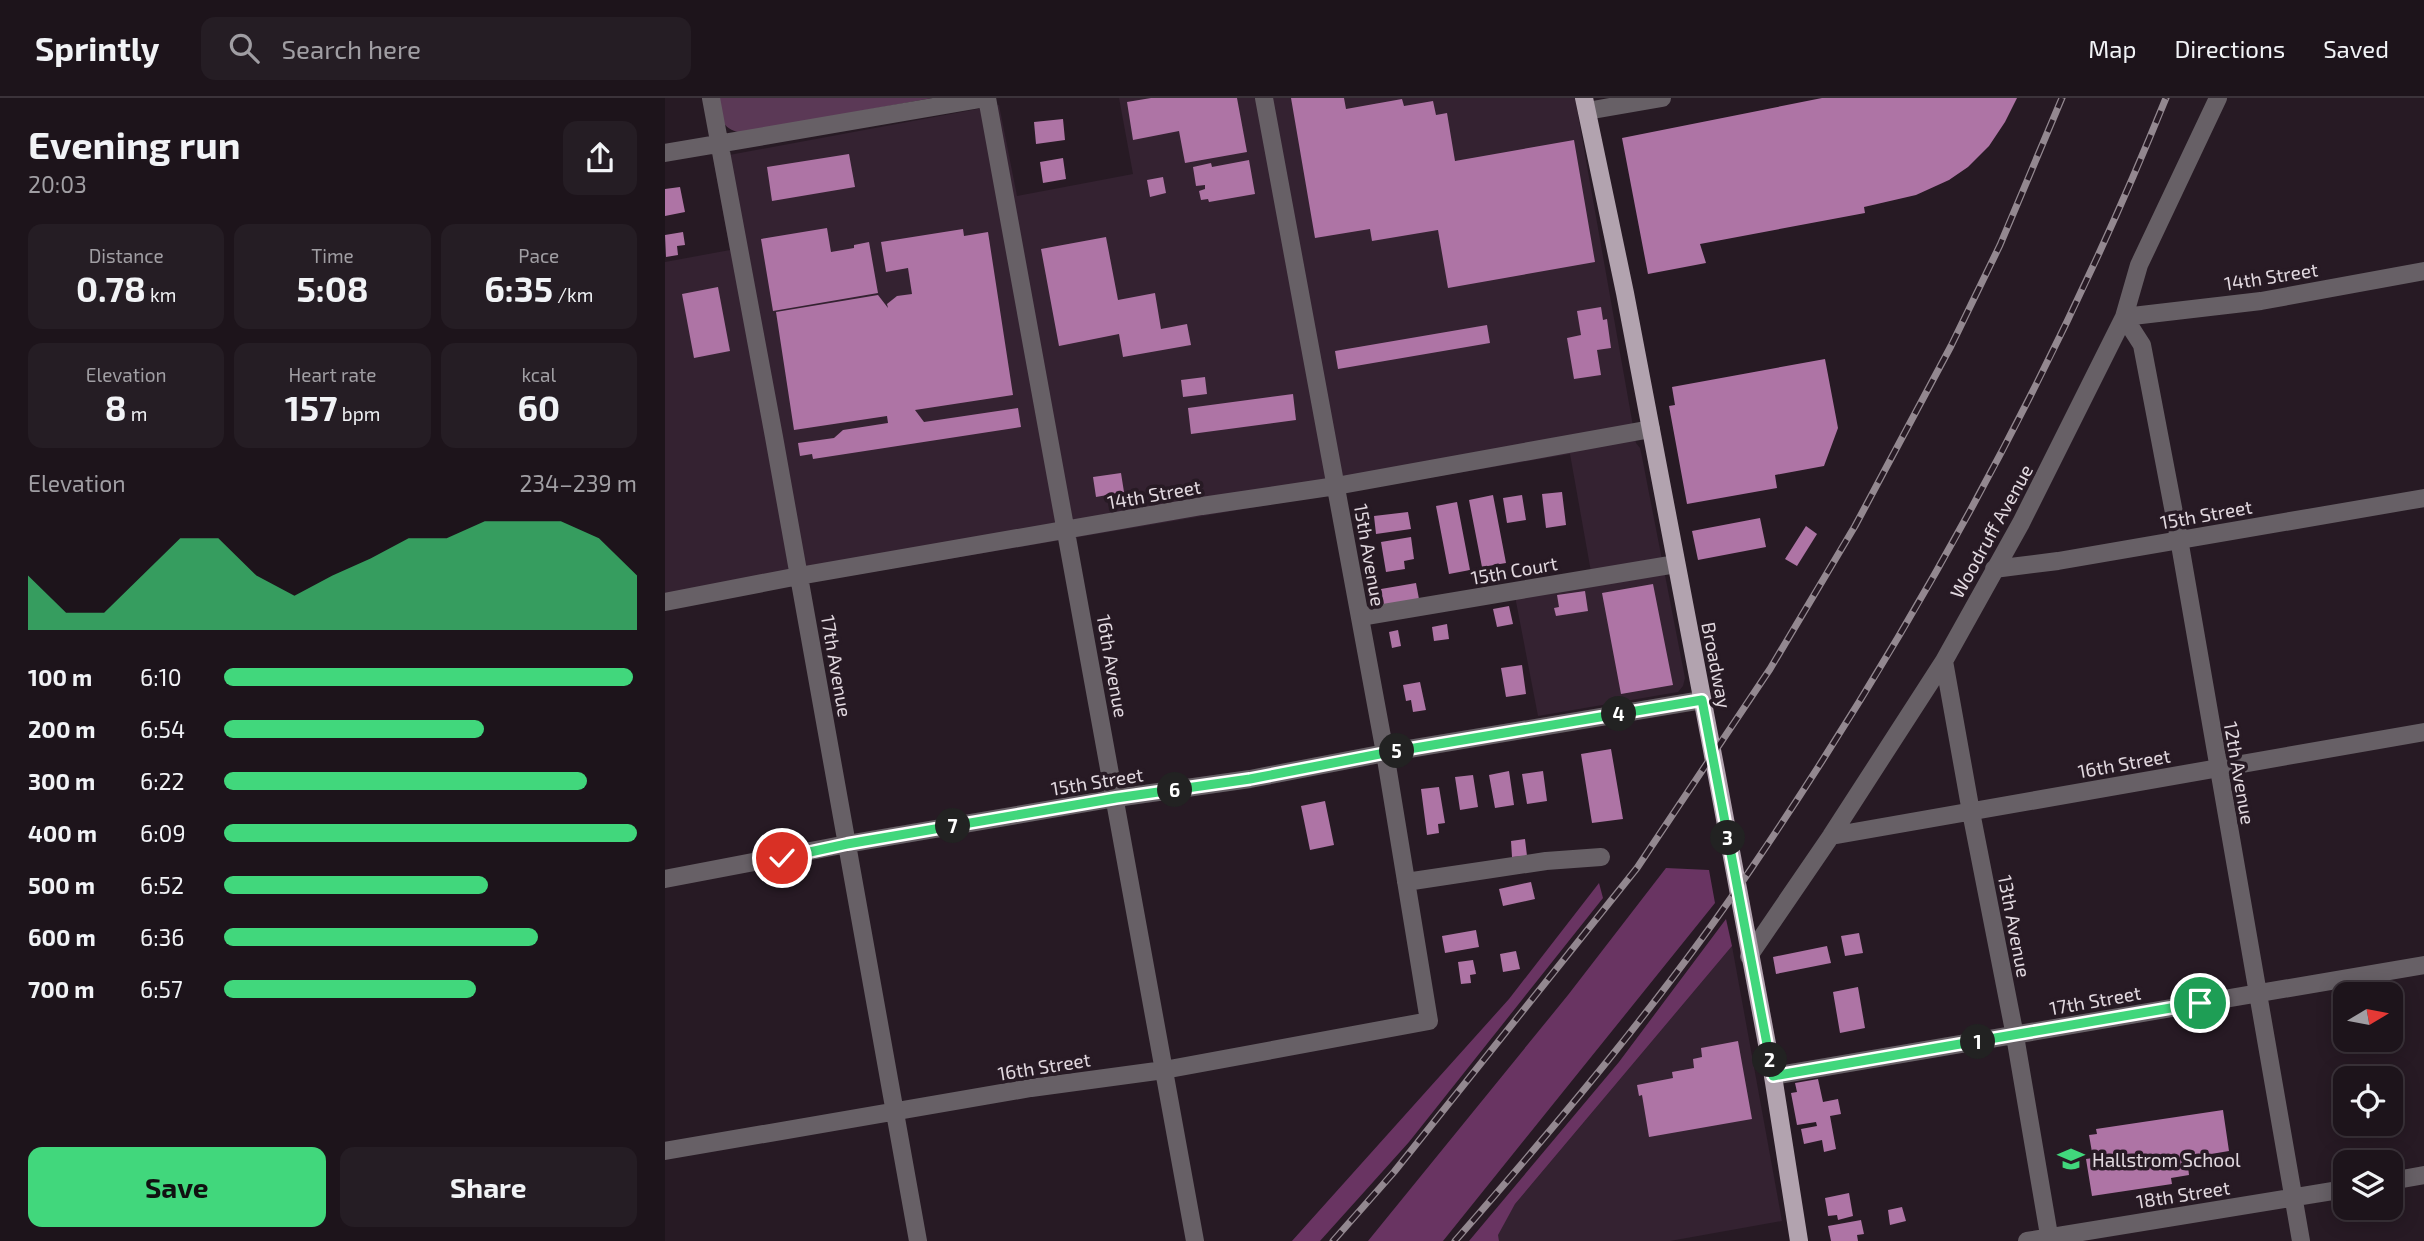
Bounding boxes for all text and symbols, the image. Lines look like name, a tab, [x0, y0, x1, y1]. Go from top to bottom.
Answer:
search box	[201, 17, 691, 80]
text: Sprintly	[35, 28, 159, 68]
icon: search	[225, 29, 263, 67]
text: Search here	[281, 33, 421, 64]
text: Map	[2088, 34, 2136, 63]
text: Directions	[2174, 34, 2285, 63]
text: Saved	[2323, 34, 2389, 63]
text: Evening run	[28, 121, 241, 167]
button: share	[563, 121, 637, 195]
text: 20:03	[28, 170, 87, 198]
text: Distance	[89, 244, 164, 267]
text: Time	[311, 244, 354, 267]
text: Pace	[518, 244, 559, 267]
street label: 14th Street	[2222, 257, 2320, 295]
text: 0.78	[76, 267, 146, 309]
text: 5:08	[296, 267, 369, 309]
text: 6:35	[484, 267, 553, 309]
text: km	[146, 283, 176, 306]
text: /km	[553, 283, 593, 306]
text: Elevation	[86, 363, 166, 386]
text: Heart rate	[289, 363, 376, 386]
text: kcal	[521, 363, 556, 386]
text: 8	[105, 386, 127, 428]
text: 157	[285, 386, 338, 428]
text: 60	[517, 386, 560, 428]
text: m	[127, 402, 148, 425]
text: bpm	[338, 402, 380, 425]
street label: Woodruff Avenue	[1945, 460, 2037, 602]
text: Elevation	[28, 469, 126, 497]
text: 234–239 m	[519, 469, 637, 497]
street label: 14th Street	[1105, 474, 1203, 514]
street label: 15th Street	[2158, 495, 2254, 533]
street label: 15th Avenue	[1350, 502, 1390, 608]
street label: 15th Court	[1469, 551, 1559, 589]
street label: 17th Avenue	[817, 613, 857, 719]
street label: 16th Avenue	[1093, 613, 1133, 719]
street label: Broadway	[1697, 620, 1737, 710]
text: 100 m	[28, 663, 92, 691]
text: 6:10	[140, 663, 182, 691]
pin: 4	[1601, 696, 1637, 732]
text: 4	[1612, 702, 1625, 725]
text: 200 m	[28, 715, 96, 743]
text: 6:54	[140, 715, 185, 743]
street label: 12th Avenue	[2220, 720, 2260, 826]
pin: 5	[1379, 734, 1415, 768]
text: 5	[1391, 739, 1402, 762]
street label: 16th Street	[2076, 744, 2172, 782]
street label: 15th Street	[1049, 762, 1145, 800]
text: 300 m	[28, 767, 95, 795]
text: 6:22	[140, 767, 184, 795]
pin: 6	[1157, 772, 1193, 808]
text: 6	[1169, 778, 1180, 801]
pin: 7	[935, 808, 971, 844]
text: 7	[947, 814, 958, 837]
text: 400 m	[28, 819, 97, 847]
text: 6:09	[140, 819, 186, 847]
pin: 3	[1711, 820, 1745, 856]
text: 3	[1722, 826, 1733, 849]
pin	[752, 828, 812, 888]
icon: check	[763, 839, 801, 877]
text: 500 m	[28, 871, 95, 899]
text: 6:52	[140, 871, 184, 899]
street label: 13th Avenue	[1994, 873, 2036, 979]
text: 600 m	[28, 923, 96, 951]
text: 6:36	[140, 923, 185, 951]
pin	[2170, 973, 2230, 1033]
text: 700 m	[28, 975, 94, 1003]
text: 6:57	[140, 975, 183, 1003]
street label: 17th Street	[2047, 981, 2143, 1019]
north arrow	[2333, 982, 2403, 1052]
map controls	[2333, 982, 2403, 1220]
icon: arrive	[2181, 984, 2219, 1022]
pin: 1	[1961, 1024, 1995, 1060]
text: 1	[1973, 1030, 1982, 1053]
pin: 2	[1753, 1042, 1787, 1077]
street label: 16th Street	[996, 1047, 1092, 1085]
text: 2	[1764, 1048, 1775, 1071]
button: locate	[2333, 1066, 2403, 1136]
school or university icon: Hallstrom School	[2056, 1144, 2086, 1174]
button: Save	[28, 1147, 326, 1227]
button: Share	[340, 1147, 637, 1227]
place label: Hallstrom School	[2092, 1148, 2241, 1171]
button: layers	[2333, 1150, 2403, 1220]
street label: 18th Street	[2135, 1175, 2231, 1213]

